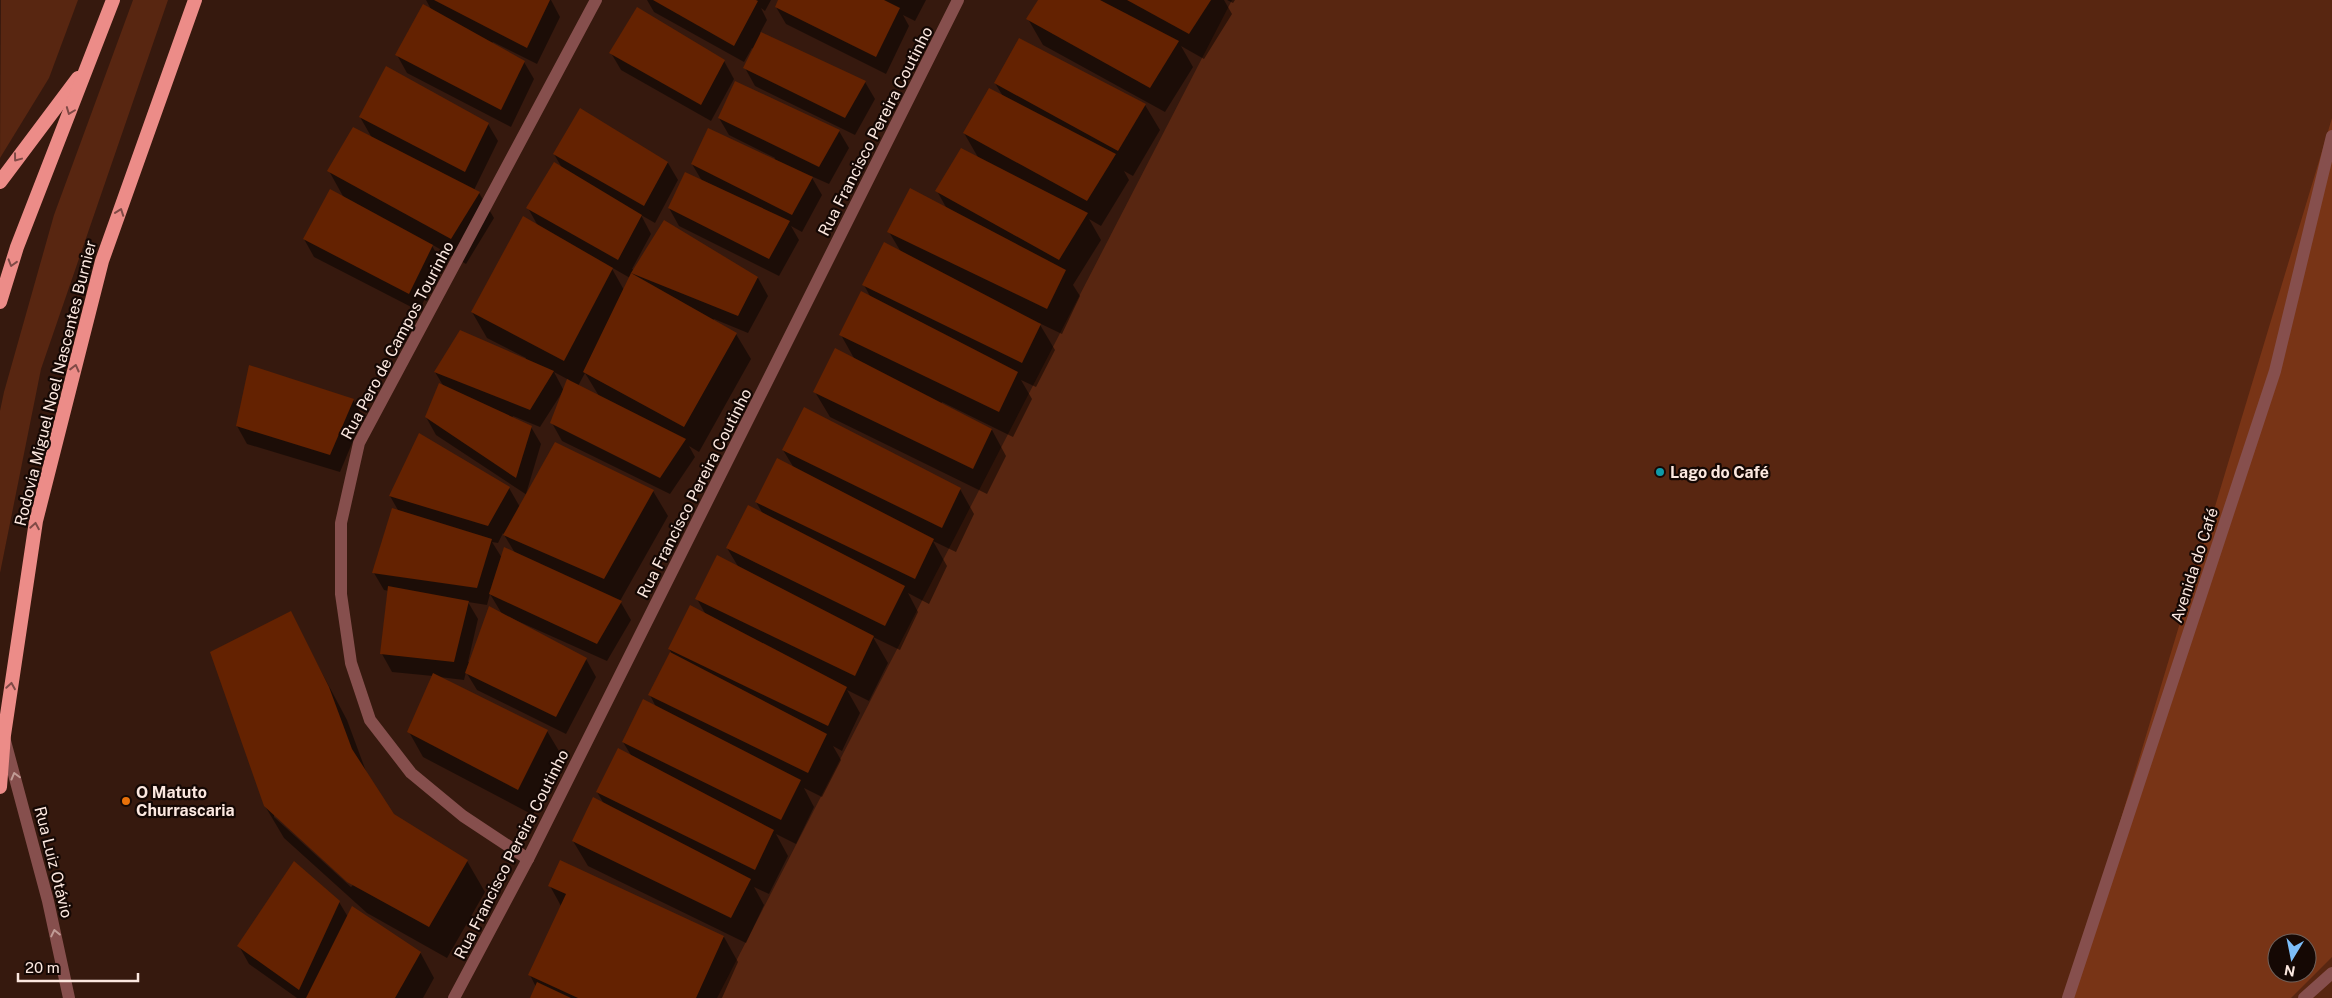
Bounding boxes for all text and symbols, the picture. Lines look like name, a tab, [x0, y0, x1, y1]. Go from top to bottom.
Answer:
street label: Rua Francisco Pereira Coutinho	[814, 23, 937, 239]
one-way arrow	[66, 106, 77, 115]
one-way arrow	[15, 152, 23, 161]
one-way arrow	[114, 208, 124, 217]
street label: Rodovia Miguel Noel Nascentes Burnier	[11, 238, 100, 528]
street label: Rua Pero de Campos Tourinho	[337, 238, 458, 443]
one-way arrow	[8, 258, 18, 266]
one-way arrow	[69, 364, 80, 372]
street label: Rua Francisco Pereira Coutinho	[633, 385, 756, 601]
place label: Lago do Café	[1670, 463, 1769, 482]
marker: Lago do Café	[1654, 466, 1666, 478]
street label: Avenida do Café	[2167, 505, 2222, 625]
one-way arrow	[30, 521, 40, 530]
one-way arrow	[5, 682, 16, 690]
street label: Rua Francisco Pereira Coutinho	[450, 746, 573, 962]
one-way arrow	[10, 772, 20, 780]
place label: O Matuto Churrascaria	[136, 783, 235, 820]
marker: O Matuto Churrascaria	[120, 795, 132, 807]
street label: Rua Luiz Otávio	[30, 804, 77, 920]
one-way arrow	[50, 929, 61, 938]
north arrow	[2267, 933, 2317, 983]
scale bar	[18, 950, 138, 982]
text: 20 m	[25, 959, 60, 976]
text: N	[2283, 962, 2297, 980]

